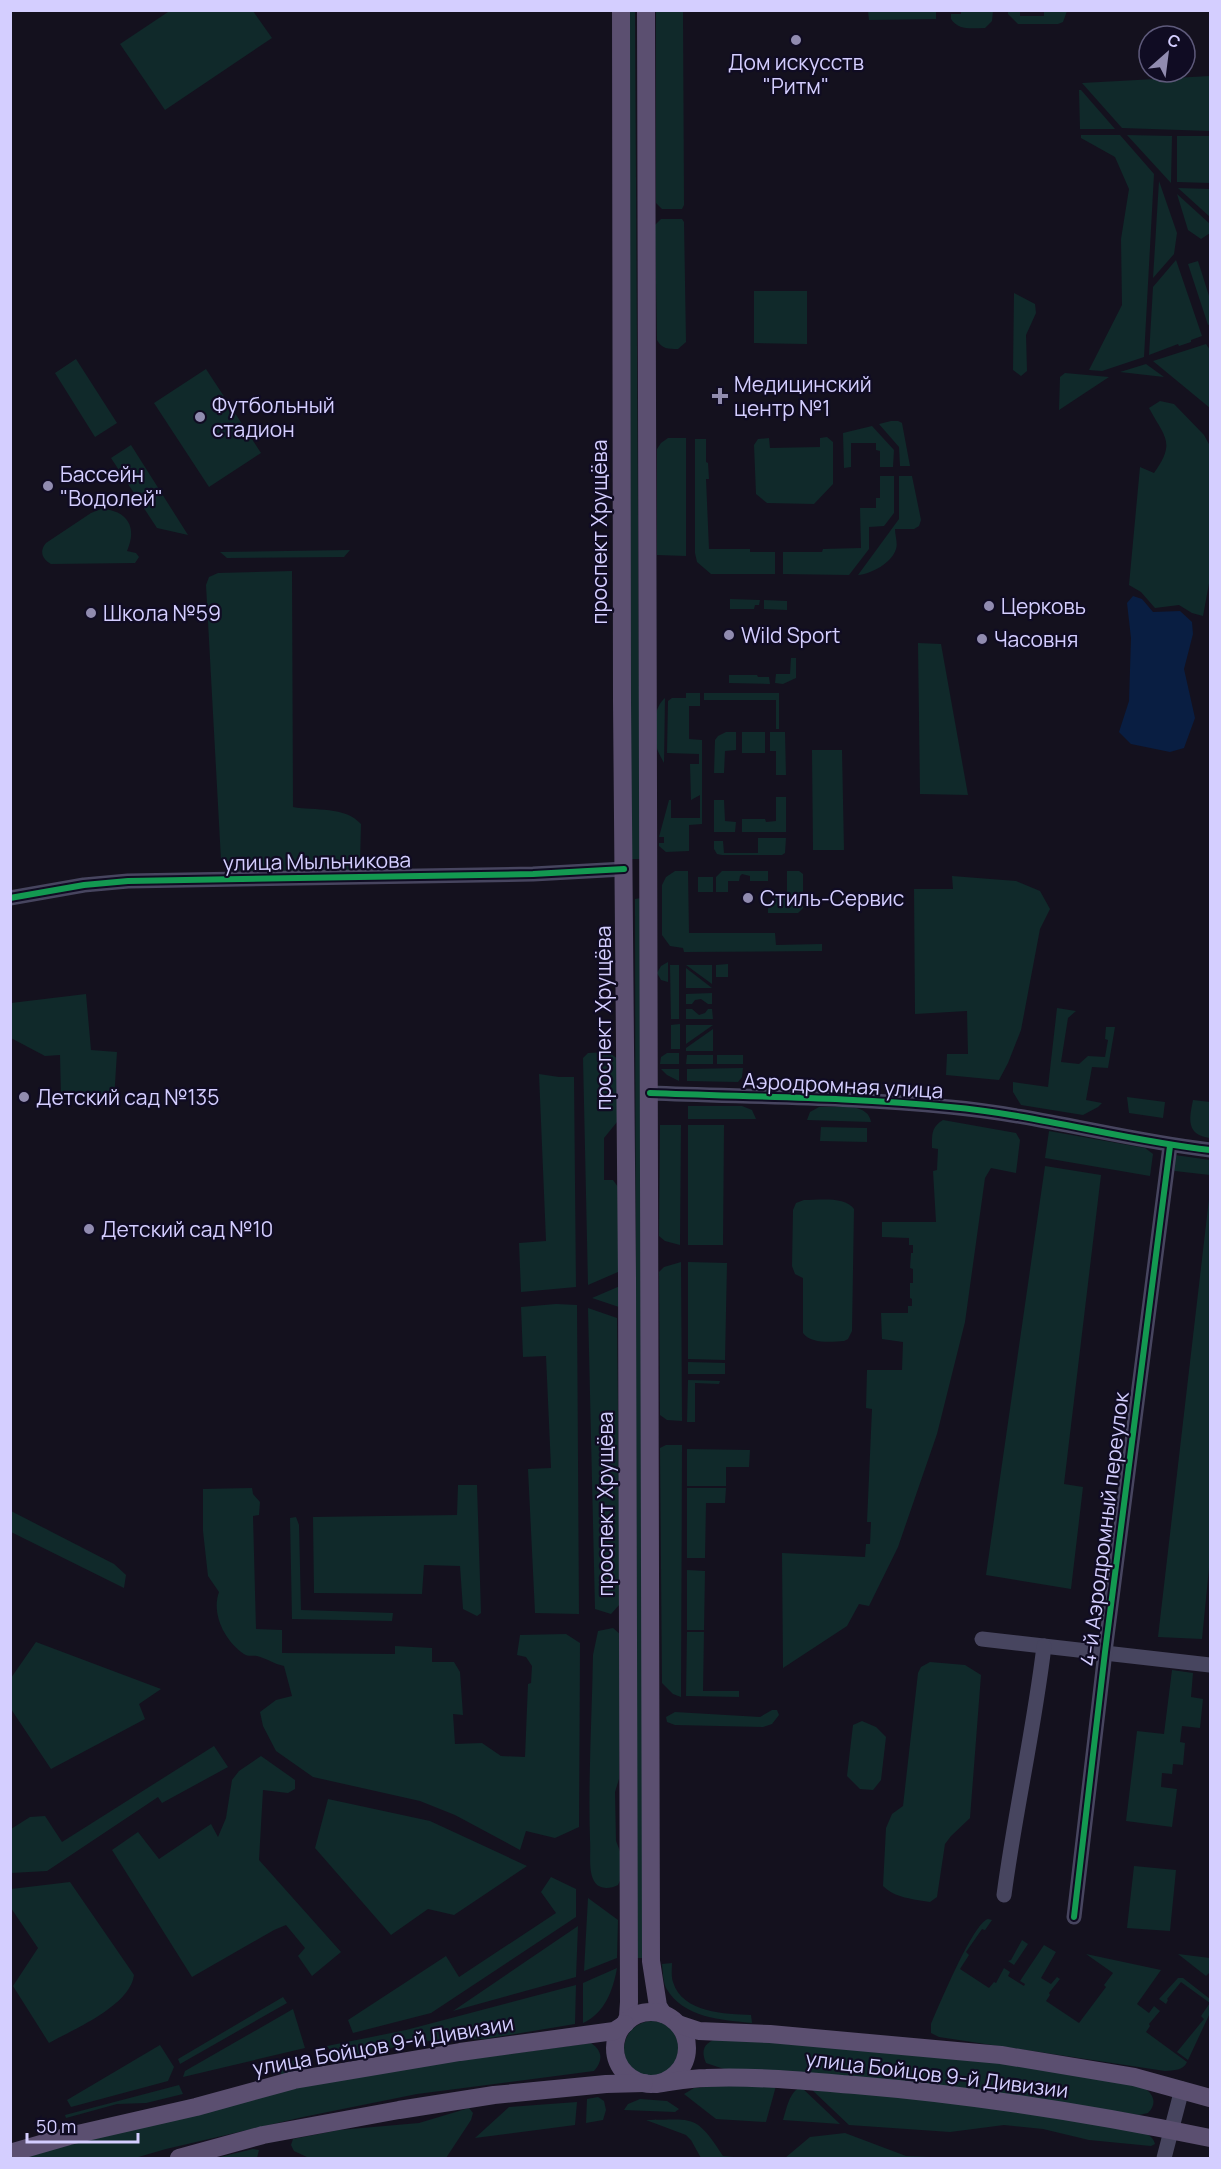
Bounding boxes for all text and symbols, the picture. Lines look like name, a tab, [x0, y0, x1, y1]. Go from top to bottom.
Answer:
north arrow	[1137, 24, 1197, 84]
text: С	[1164, 28, 1185, 53]
marker: Дом искусств "Ритм"	[789, 33, 803, 47]
place label: Дом искусств "Ритм"	[728, 48, 864, 100]
place label: Медицинский центр №1	[734, 370, 872, 422]
marker: Медицинский центр №1	[711, 387, 729, 405]
place label: Футбольный стадион	[212, 391, 335, 443]
marker: Футбольный стадион	[193, 410, 207, 424]
street label: проспект Хрущёва	[585, 439, 613, 625]
place label: Бассейн "Водолей"	[60, 460, 163, 512]
marker: Бассейн "Водолей"	[41, 479, 55, 493]
place label: Церковь	[1001, 592, 1086, 620]
place label: Школа №59	[103, 599, 221, 627]
marker: Церковь	[982, 599, 996, 613]
marker: Школа №59	[84, 606, 98, 620]
place label: Wild Sport	[741, 621, 840, 649]
place label: Часовня	[994, 625, 1078, 653]
marker: Wild Sport	[722, 628, 736, 642]
marker: Часовня	[975, 632, 989, 646]
street label: улица Мыльникова	[223, 845, 411, 877]
place label: Стиль-Сервис	[760, 884, 904, 912]
marker: Стиль-Сервис	[741, 891, 755, 905]
street label: проспект Хрущёва	[589, 925, 617, 1111]
street label: Аэродромная улица	[742, 1066, 944, 1104]
place label: Детский сад №135	[36, 1083, 219, 1111]
marker: Детский сад №135	[17, 1090, 31, 1104]
place label: Детский сад №10	[101, 1215, 273, 1243]
marker: Детский сад №10	[82, 1222, 96, 1236]
street label: 4-й Аэродромный переулок	[1073, 1390, 1135, 1668]
street label: проспект Хрущёва	[591, 1411, 619, 1597]
street label: улица Бойцов 9-й Дивизии	[250, 2008, 516, 2082]
street label: улица Бойцов 9-й Дивизии	[804, 2044, 1070, 2104]
scale bar	[27, 2106, 138, 2144]
text: 50 m	[36, 2114, 76, 2138]

